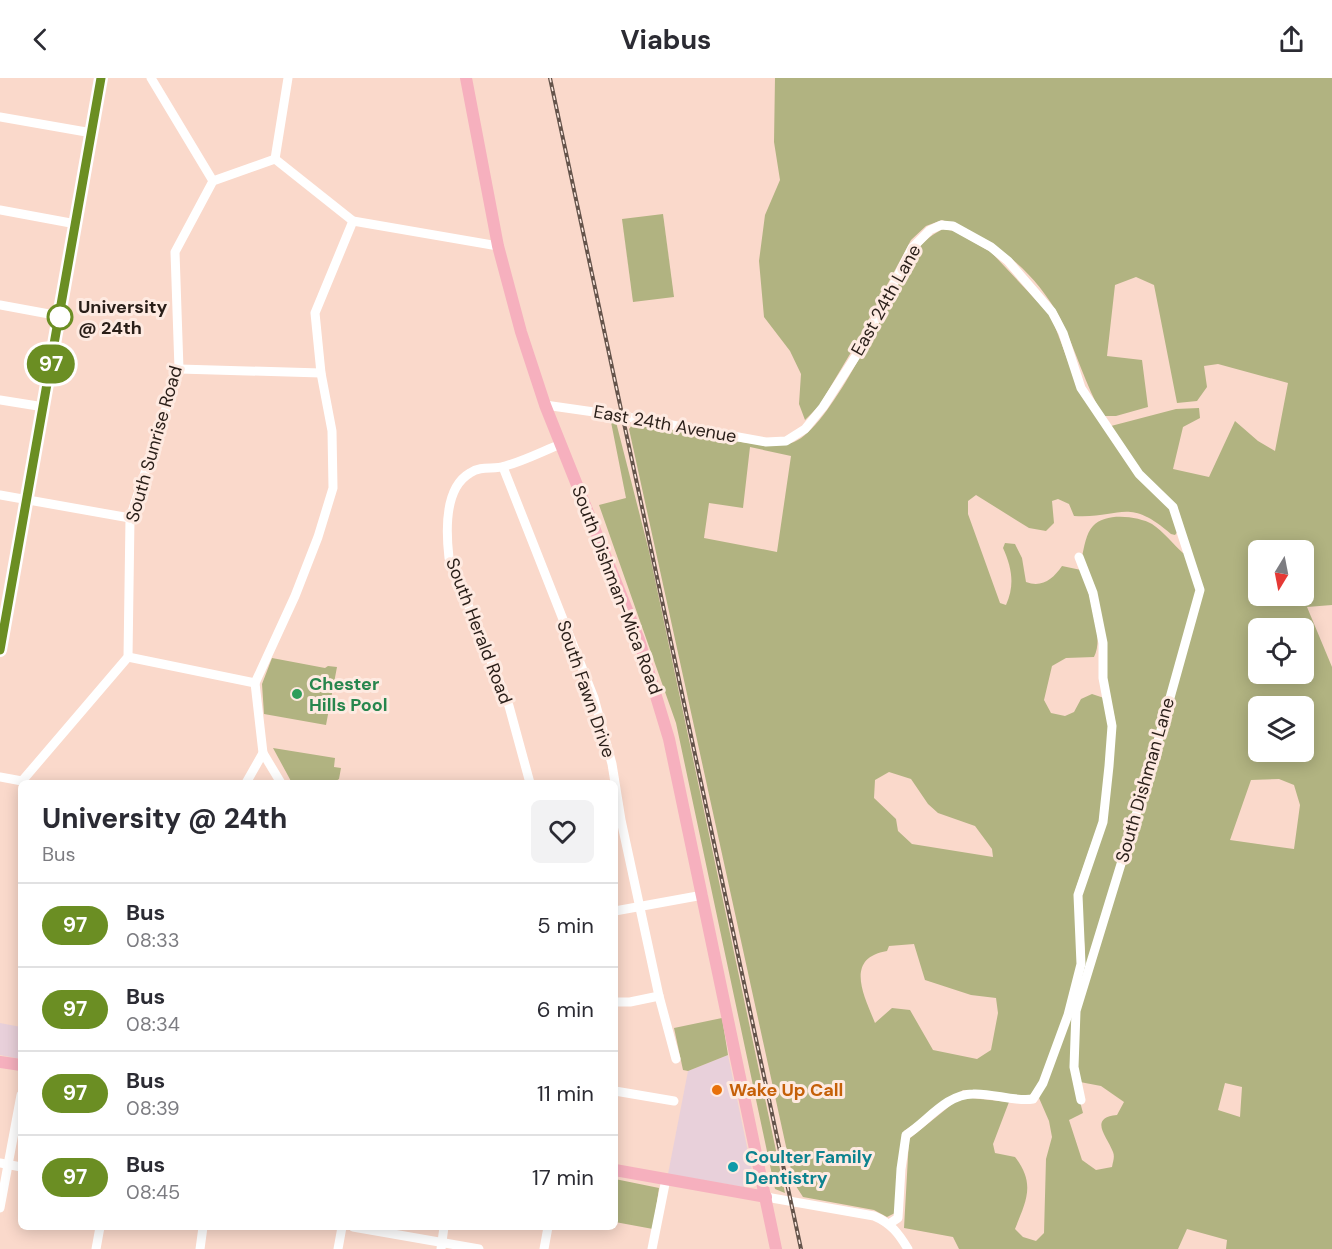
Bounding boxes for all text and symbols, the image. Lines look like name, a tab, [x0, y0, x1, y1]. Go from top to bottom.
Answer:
text: Viabus	[621, 22, 711, 57]
icon: back	[24, 23, 57, 56]
icon: share	[1275, 23, 1308, 56]
street label: East 24th Lane	[846, 240, 926, 360]
place label: University @ 24th	[78, 295, 168, 340]
marker: University @ 24th	[47, 304, 73, 330]
line badge: 97	[24, 344, 78, 384]
text: 97	[39, 350, 63, 378]
street label: South Sunrise Road	[120, 363, 188, 525]
street label: East 24th Avenue	[592, 400, 738, 448]
street label: South Dishman-Mica Road	[566, 482, 668, 698]
north arrow	[1248, 540, 1314, 606]
map controls	[1248, 540, 1314, 762]
street label: South Herald Road	[440, 555, 518, 707]
street label: South Fawn Drive	[551, 617, 621, 761]
button: locate	[1248, 618, 1314, 684]
place label: Chester Hills Pool	[309, 672, 388, 717]
marker: Chester Hills Pool	[290, 687, 304, 701]
street label: South Dishman Lane	[1110, 695, 1180, 865]
button: layers	[1248, 696, 1314, 762]
text: University @ 24th	[42, 800, 287, 837]
button: heart	[531, 800, 594, 863]
text: Bus	[42, 841, 76, 867]
text: Bus	[126, 898, 165, 927]
text: 97	[63, 911, 87, 939]
text: 5 min	[537, 911, 594, 940]
text: 08:33	[126, 927, 180, 953]
text: Bus	[126, 982, 165, 1011]
text: 97	[63, 995, 87, 1023]
text: 6 min	[537, 995, 594, 1024]
text: 08:34	[126, 1011, 180, 1037]
text: Bus	[126, 1066, 165, 1095]
place label: Wake Up Call	[729, 1078, 843, 1102]
text: 97	[63, 1079, 87, 1107]
text: 11 min	[537, 1079, 594, 1108]
marker: Wake Up Call	[710, 1083, 724, 1097]
text: 08:39	[126, 1095, 180, 1121]
place label: Coulter Family Dentistry	[745, 1145, 873, 1190]
text: Bus	[126, 1150, 165, 1179]
marker: Coulter Family Dentistry	[726, 1160, 740, 1174]
text: 97	[63, 1163, 87, 1191]
text: 17 min	[532, 1163, 594, 1192]
text: 08:45	[126, 1179, 180, 1205]

